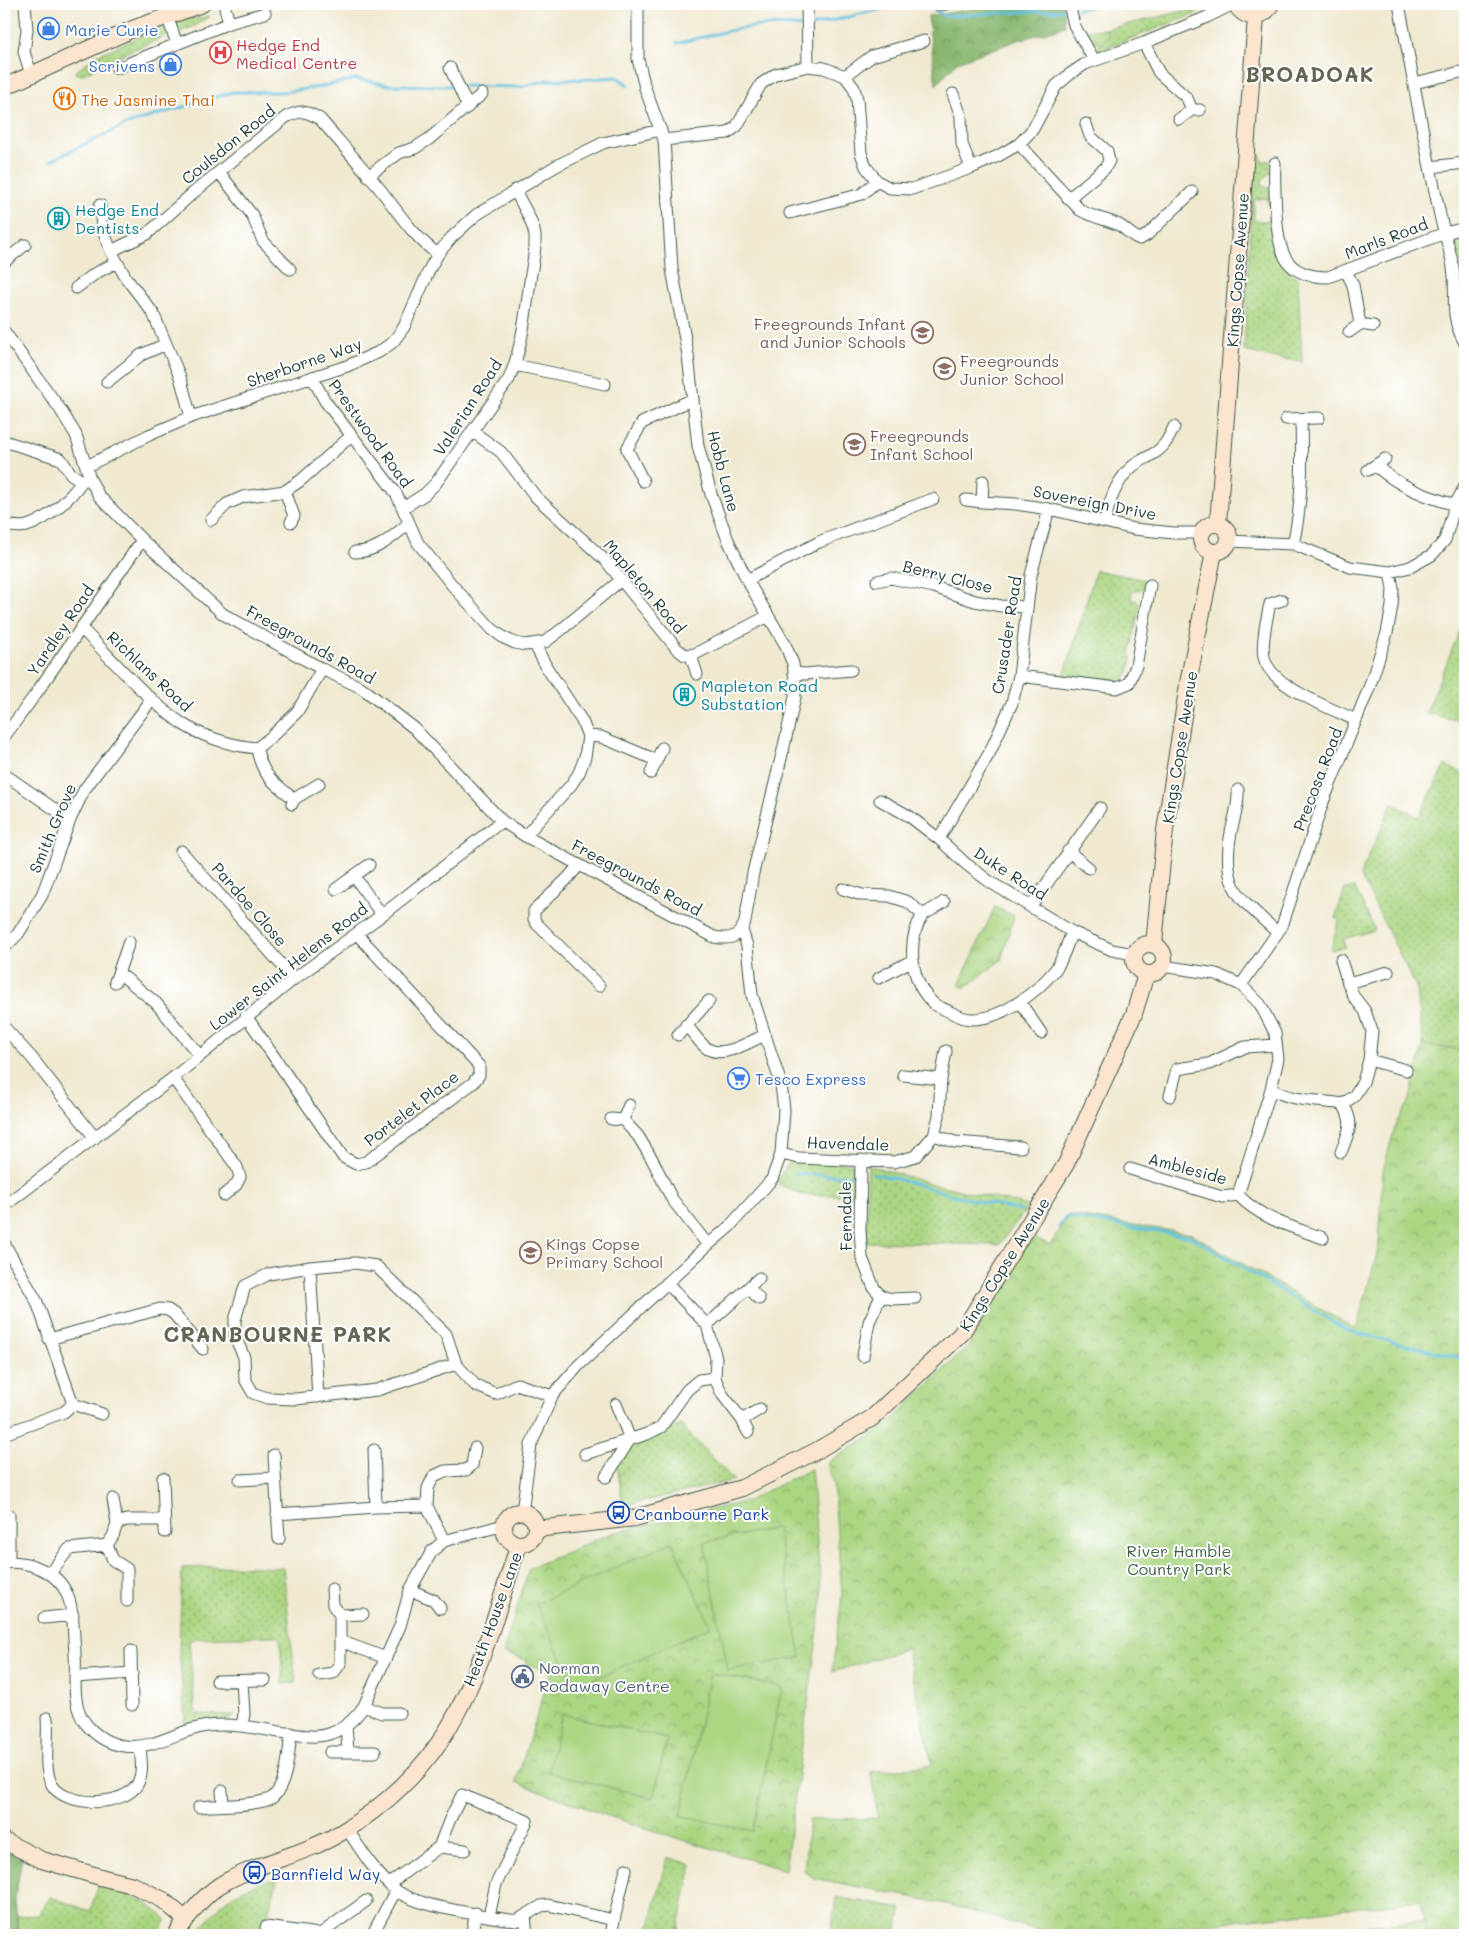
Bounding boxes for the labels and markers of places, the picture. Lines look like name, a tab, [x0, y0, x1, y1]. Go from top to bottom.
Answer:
shop icon: Marie Curie	[37, 17, 61, 41]
place label: Marie Curie	[65, 19, 159, 40]
place label: Hedge End Medical Centre	[236, 34, 357, 73]
hospital icon: Hedge End Medical Centre	[208, 41, 232, 65]
shop icon: Scrivens	[159, 53, 183, 77]
place label: Scrivens	[89, 55, 155, 76]
restaurant icon: The Jasmine Thai	[53, 87, 77, 111]
place label: The Jasmine Thai	[81, 89, 215, 110]
place label: Hedge End Dentists	[75, 199, 159, 238]
building icon: Hedge End Dentists	[47, 206, 71, 230]
place label: Freegrounds Infant and Junior Schools	[754, 313, 906, 352]
school or university icon: Freegrounds Infant and Junior Schools	[910, 320, 934, 344]
place label: Freegrounds Junior School	[960, 350, 1064, 389]
school or university icon: Freegrounds Junior School	[932, 357, 956, 381]
place label: Freegrounds Infant School	[870, 425, 974, 464]
school or university icon: Freegrounds Infant School	[842, 432, 866, 456]
place label: Mapleton Road Substation	[701, 675, 818, 714]
building icon: Mapleton Road Substation	[673, 682, 697, 706]
supermarket icon: Tesco Express	[727, 1066, 751, 1090]
place label: Tesco Express	[755, 1068, 866, 1089]
place label: Kings Copse Primary School	[546, 1233, 663, 1272]
school or university icon: Kings Copse Primary School	[518, 1240, 542, 1264]
bus stop icon: Cranbourne Park	[606, 1501, 630, 1525]
place label: Cranbourne Park	[634, 1503, 769, 1524]
place label: Norman Rodaway Centre	[539, 1657, 670, 1696]
public building icon: Norman Rodaway Centre	[511, 1664, 535, 1688]
bus stop icon: Barnfield Way	[243, 1861, 267, 1885]
place label: Barnfield Way	[271, 1863, 380, 1884]

